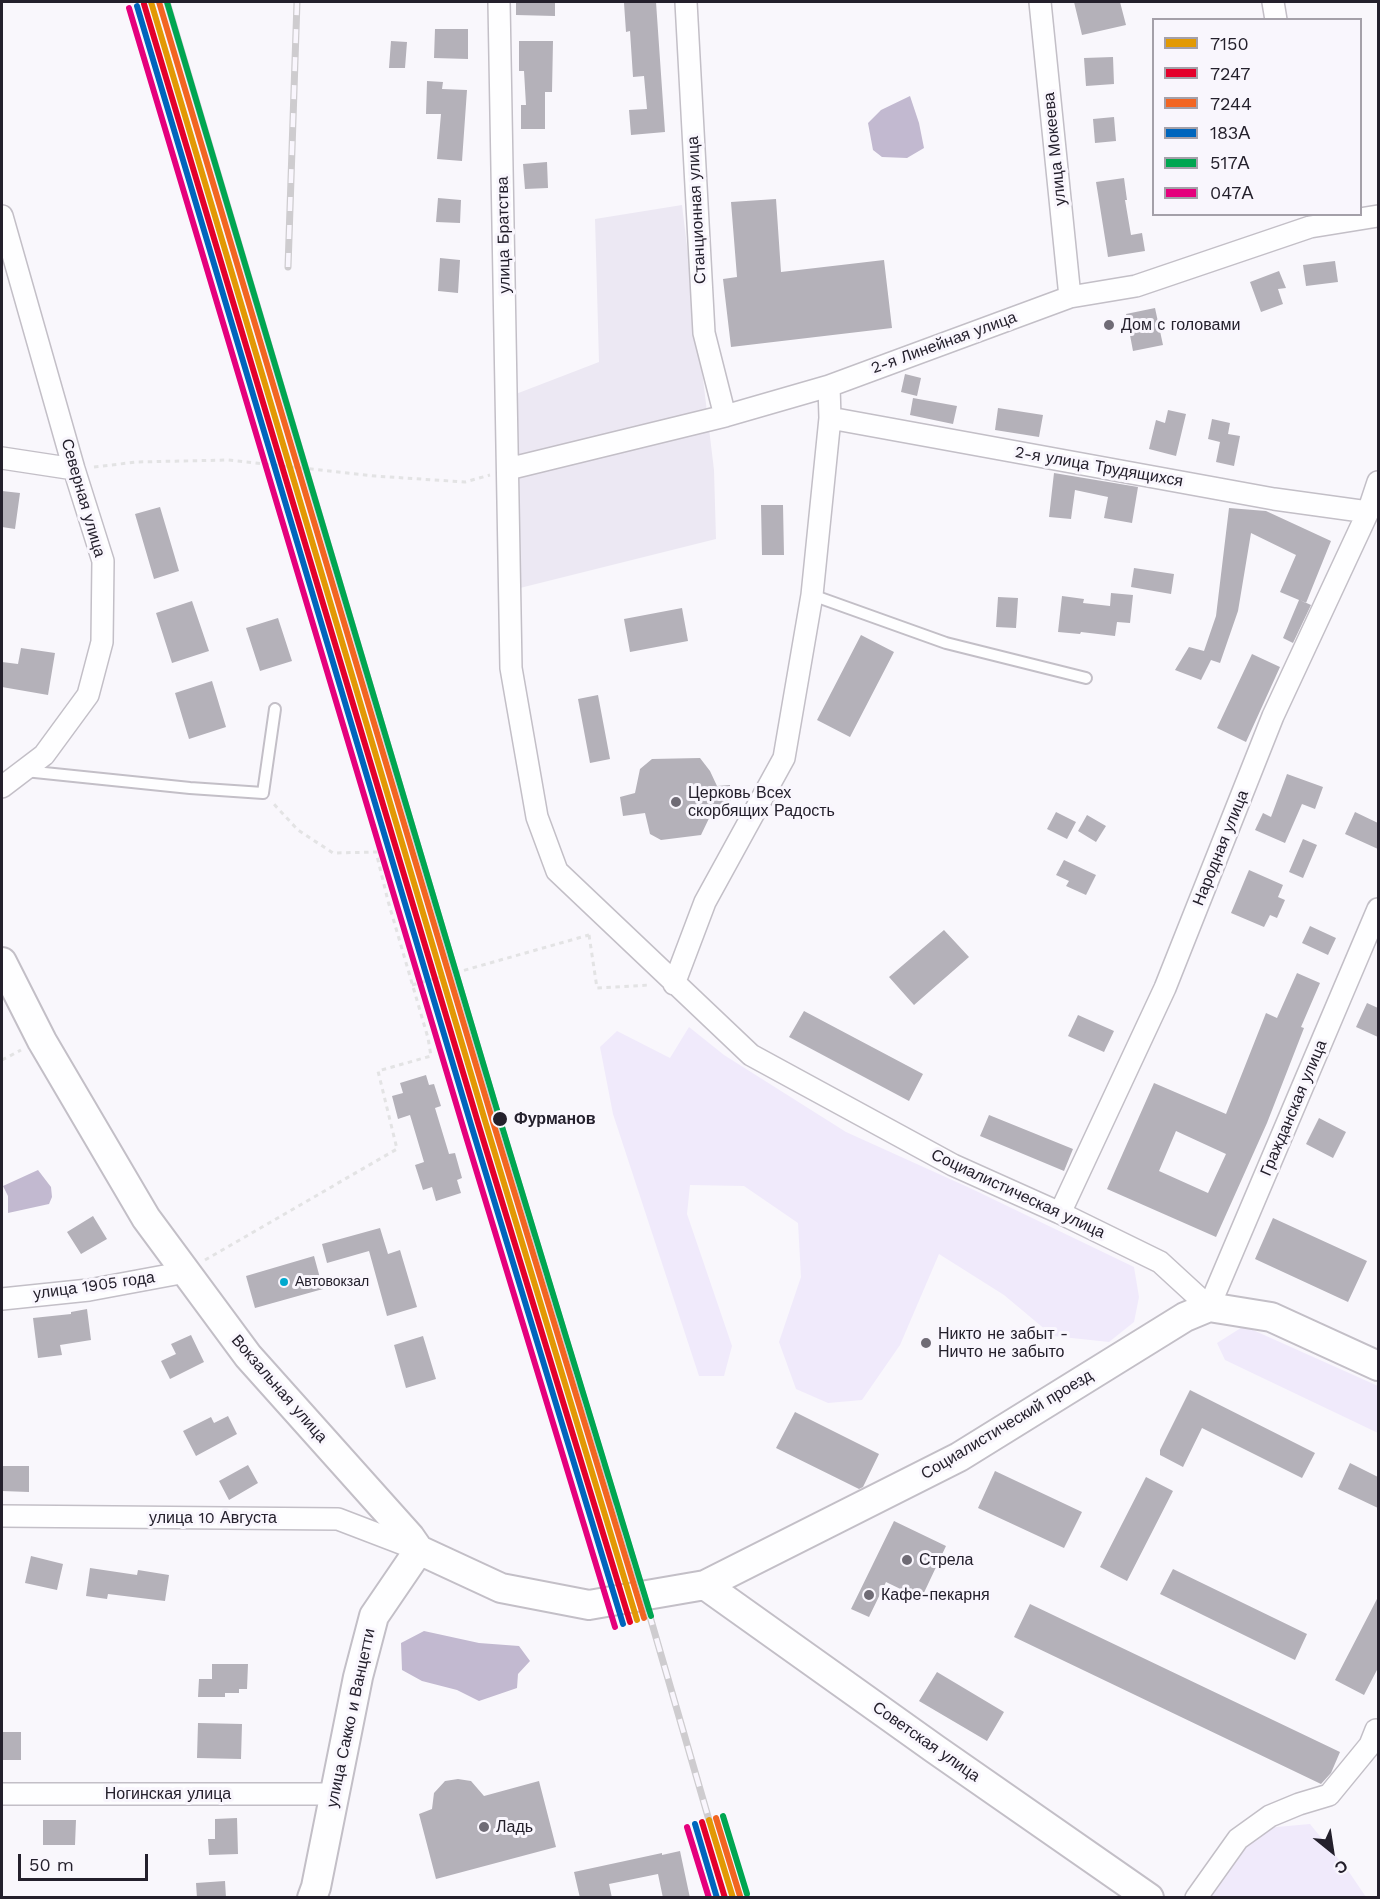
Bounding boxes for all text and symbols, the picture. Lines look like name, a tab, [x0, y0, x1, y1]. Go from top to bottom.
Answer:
legend	[1152, 18, 1362, 216]
text: 7150	[1210, 33, 1249, 54]
text: 7247	[1210, 63, 1250, 84]
street label: улица Мокеева	[1039, 91, 1071, 207]
text: 7244	[1210, 93, 1252, 114]
text: 183А	[1210, 122, 1250, 143]
street label: Станционная улица	[684, 136, 710, 284]
text: 517А	[1210, 152, 1250, 173]
street label: улица Братства	[493, 176, 515, 294]
text: 047А	[1210, 182, 1253, 203]
street label: 2-я Линейная улица	[869, 308, 1019, 378]
place label: Дом с головами	[1121, 315, 1240, 335]
marker: Дом с головами	[1102, 318, 1116, 332]
street label: Северная улица	[57, 437, 109, 559]
street label: 2-я улица Трудящихся	[1013, 443, 1185, 491]
place label: Церковь Всех скорбящих Радость	[688, 783, 835, 821]
street label: Народная улица	[1189, 787, 1253, 909]
marker: Церковь Всех скорбящих Радость	[669, 795, 683, 809]
street label: Гражданская улица	[1257, 1037, 1331, 1179]
place label: Фурманов	[514, 1109, 596, 1129]
marker: Фурманов	[491, 1110, 509, 1128]
street label: Социалистическая улица	[928, 1145, 1108, 1243]
street label: улица 1905 года	[32, 1268, 156, 1304]
place label: Автовокзал	[295, 1274, 369, 1290]
marker: Автовокзал	[278, 1276, 290, 1288]
place label: Никто не забыт - Ничто не забыто	[938, 1324, 1068, 1362]
street label: Вокзальная улица	[227, 1331, 331, 1447]
marker: Никто не забыт - Ничто не забыто	[919, 1336, 933, 1350]
street label: Социалистический проезд	[918, 1366, 1096, 1484]
street label: улица 10 Августа	[149, 1508, 277, 1528]
place label: Стрела	[919, 1550, 973, 1570]
marker: Стрела	[900, 1553, 914, 1567]
place label: Кафе-пекарня	[881, 1585, 990, 1605]
marker: Кафе-пекарня	[862, 1588, 876, 1602]
street label: улица Сакко и Ванцетти	[323, 1627, 379, 1809]
street label: Советская улица	[869, 1698, 983, 1786]
street label: Ногинская улица	[105, 1784, 231, 1804]
place label: Ладь	[496, 1817, 533, 1837]
marker: Ладь	[477, 1820, 491, 1834]
north arrow	[1302, 1821, 1362, 1881]
scale bar	[21, 1842, 152, 1880]
text: 50 m	[29, 1854, 74, 1875]
text: С	[1331, 1856, 1351, 1878]

